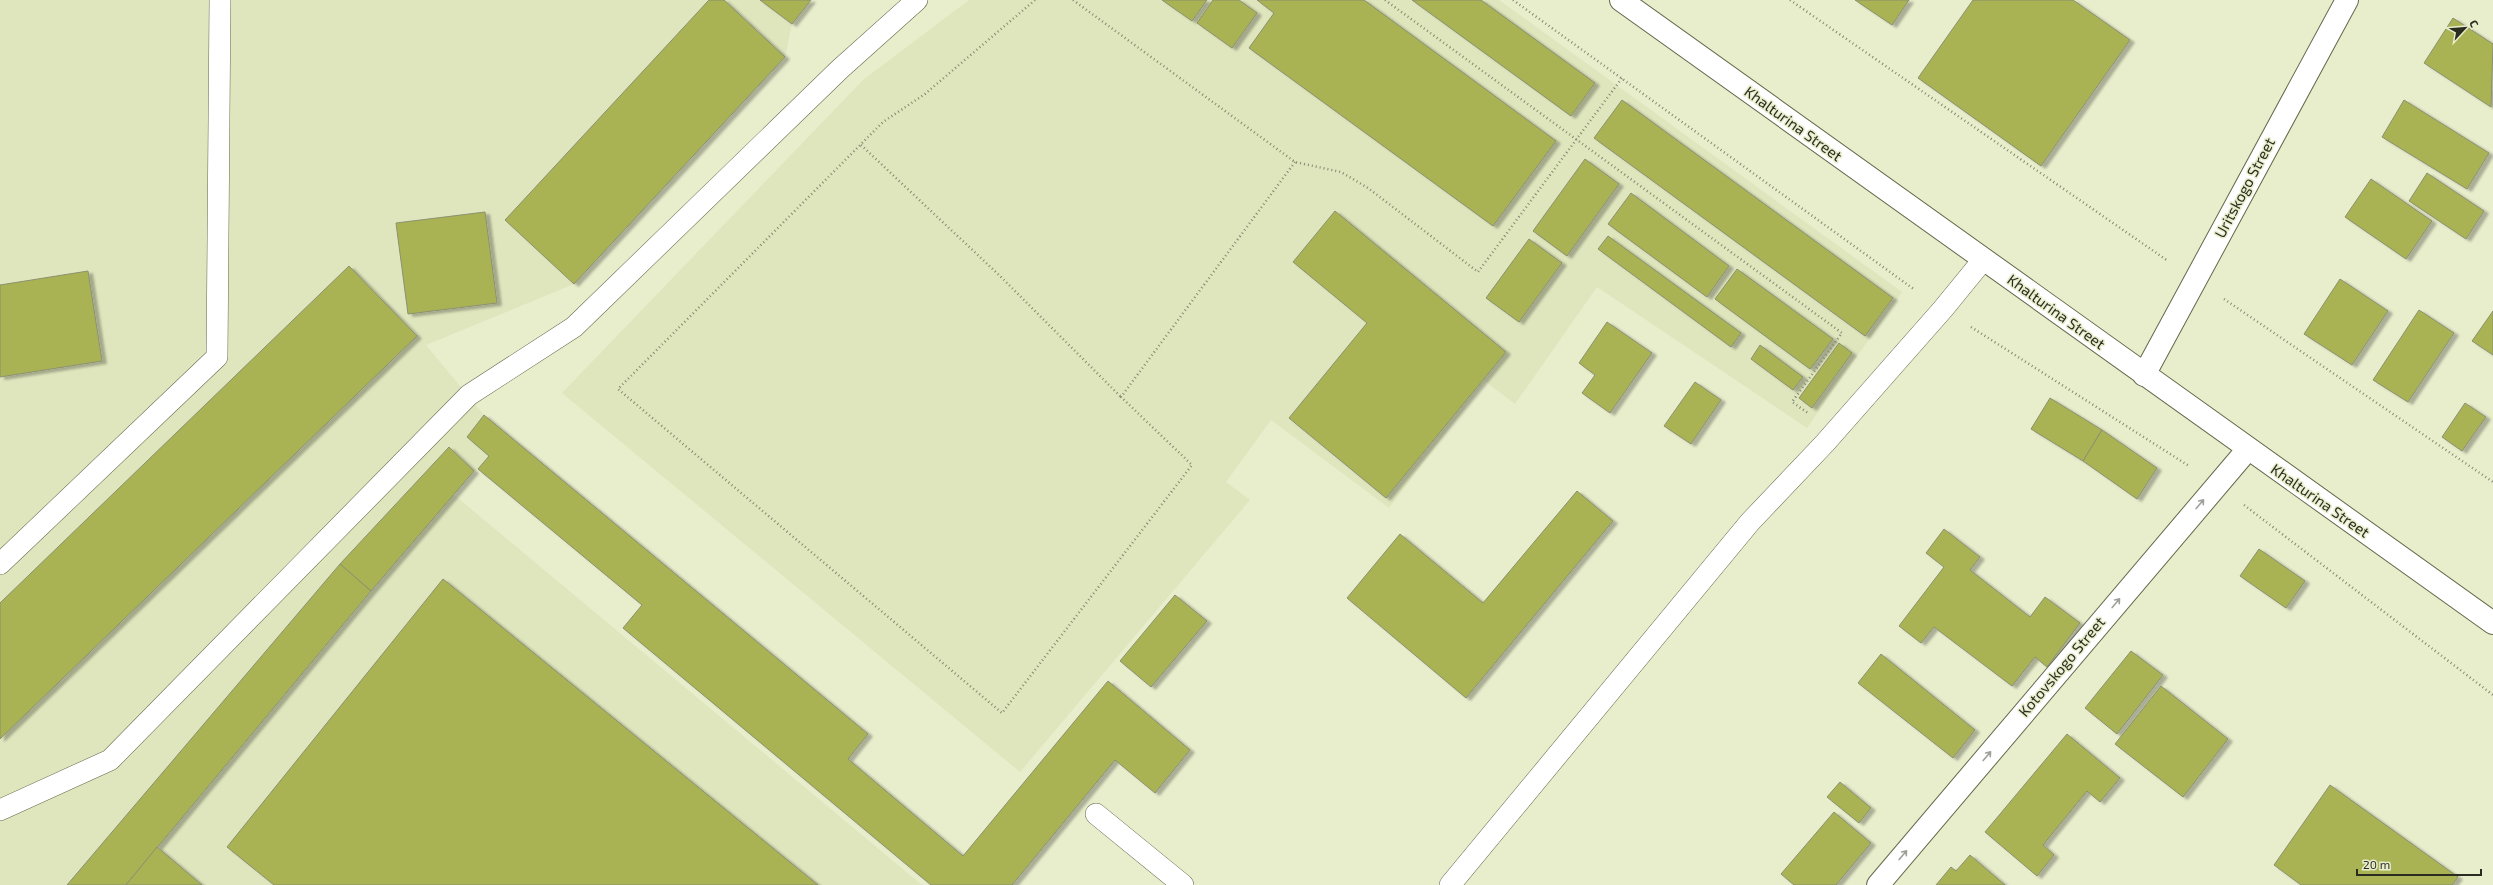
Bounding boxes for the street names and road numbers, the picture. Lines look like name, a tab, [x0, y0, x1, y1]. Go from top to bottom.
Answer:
street label: Khalturina Street	[1741, 82, 1846, 165]
street label: Uritskogo Street	[2210, 134, 2278, 241]
street label: Khalturina Street	[2004, 270, 2109, 353]
street label: Khalturina Street	[2268, 459, 2374, 541]
street label: Kotovskogo Street	[2014, 613, 2108, 720]

